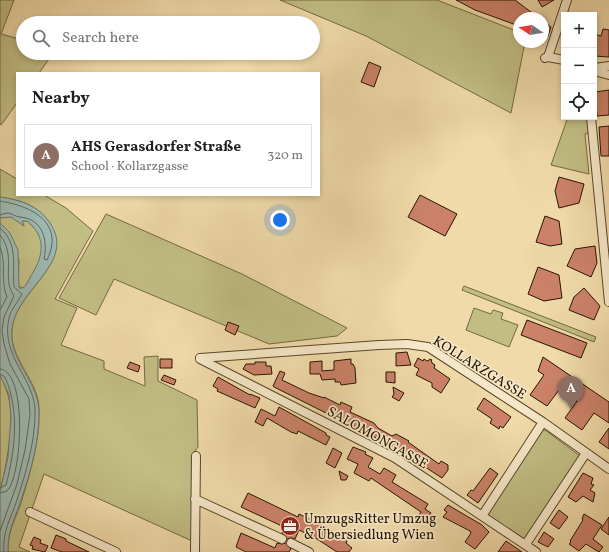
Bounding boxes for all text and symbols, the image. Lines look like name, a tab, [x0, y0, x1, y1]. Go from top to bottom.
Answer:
north arrow	[513, 12, 549, 48]
map controls	[561, 12, 597, 120]
button: +	[561, 12, 597, 48]
search box	[16, 16, 320, 60]
icon: search	[30, 27, 52, 49]
text: Search here	[62, 28, 139, 49]
button: −	[561, 48, 597, 84]
button: locate	[561, 84, 597, 120]
text: Nearby	[32, 87, 90, 110]
text: AHS Gerasdorfer Straße	[71, 137, 241, 158]
text: A	[41, 147, 51, 165]
text: 320 m	[268, 147, 303, 165]
text: School · Kollarzgasse	[71, 158, 188, 176]
your location	[270, 210, 290, 230]
street label: KOLLARZGASSE	[429, 332, 530, 405]
pin: A	[558, 376, 584, 409]
street label: SALOMONGASSE	[323, 403, 431, 474]
place label: UmzugsRitter Umzug & Übersiedlung Wien	[304, 510, 436, 545]
office icon: UmzugsRitter Umzug & Übersiedlung Wien	[279, 515, 301, 537]

